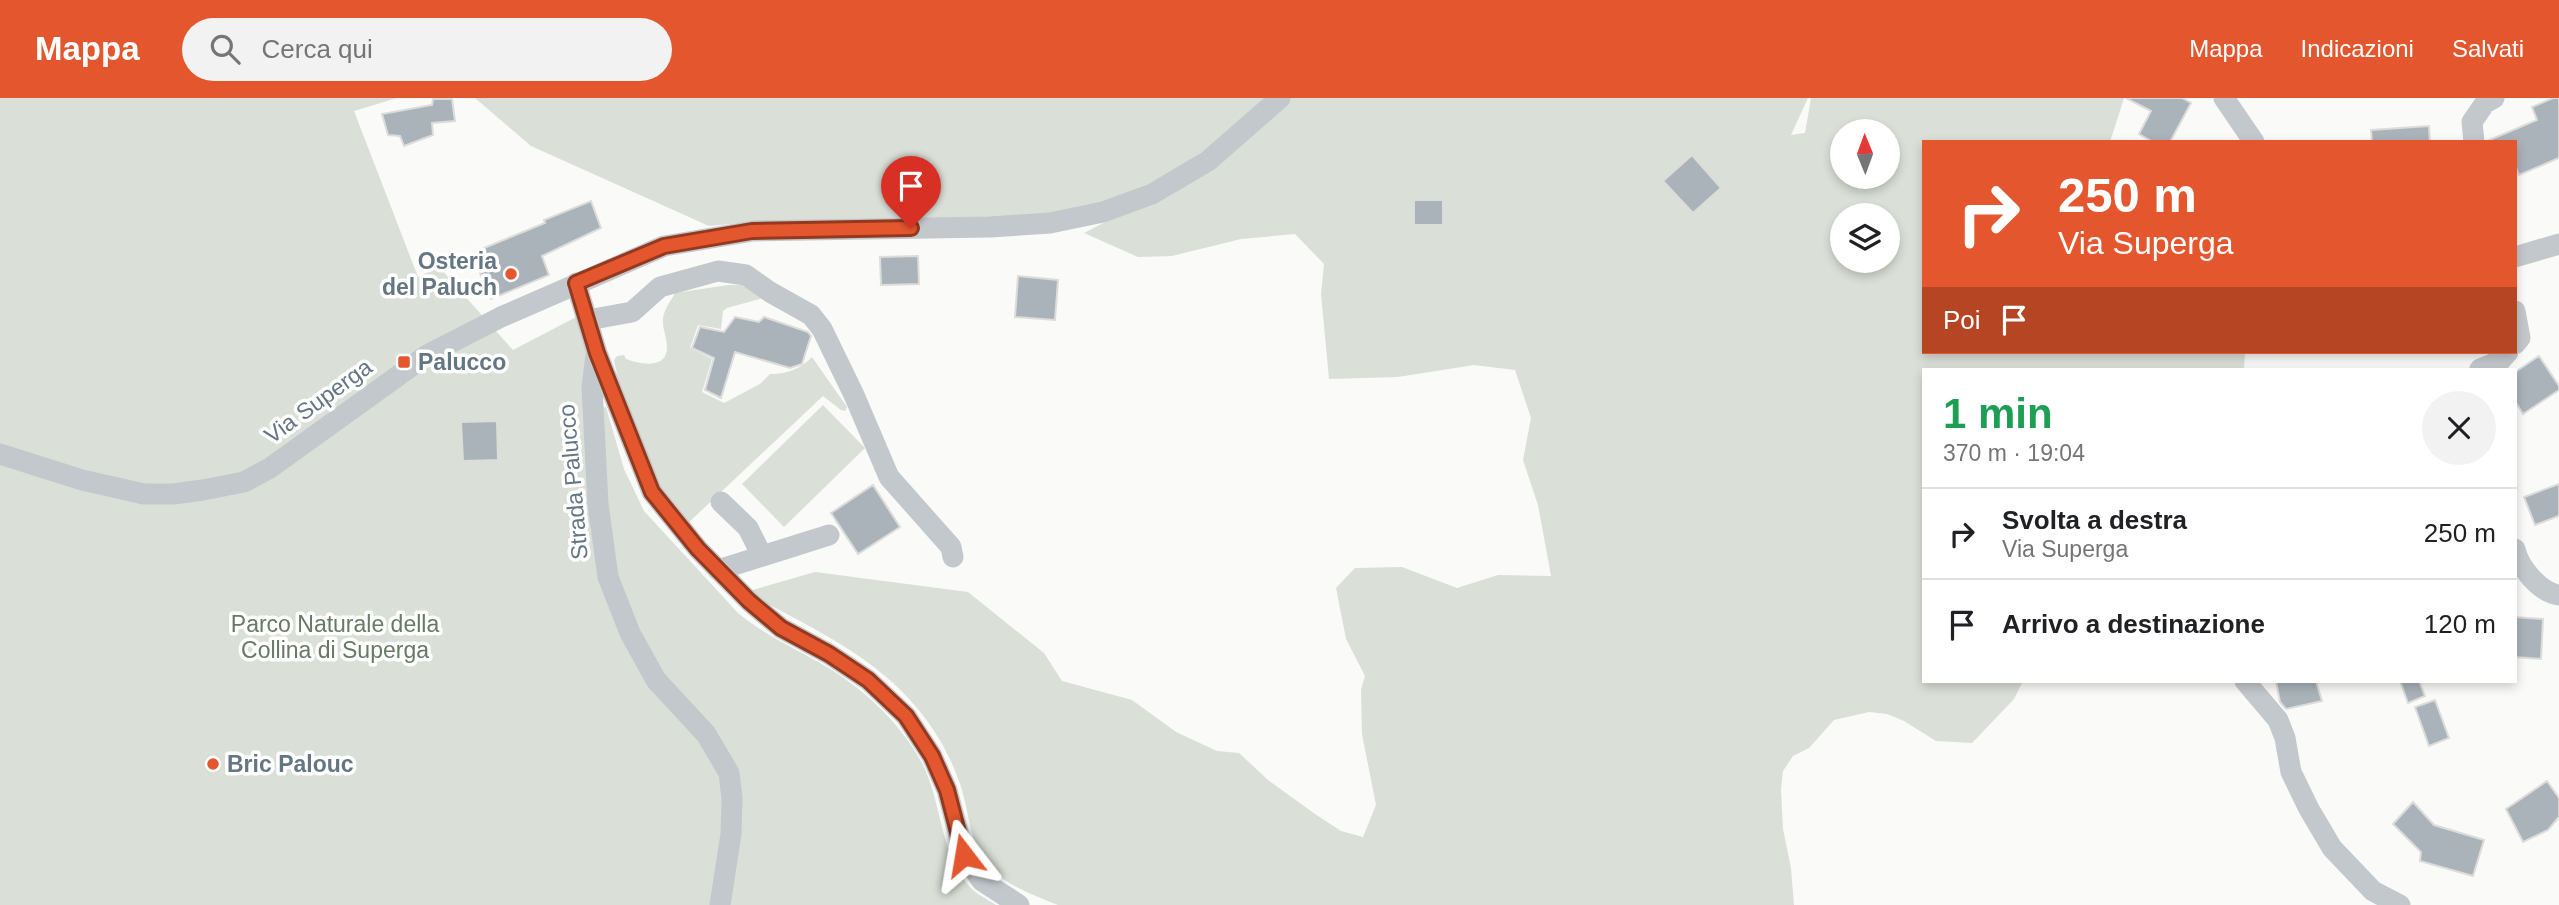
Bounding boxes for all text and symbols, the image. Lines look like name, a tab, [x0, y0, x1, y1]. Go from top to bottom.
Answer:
search box	[182, 18, 672, 81]
text: Mappa	[35, 30, 140, 67]
icon: search	[206, 30, 244, 68]
text: Cerca qui	[262, 34, 373, 64]
text: Mappa	[2189, 35, 2263, 62]
text: Indicazioni	[2301, 35, 2414, 62]
text: Salvati	[2452, 35, 2524, 62]
north arrow	[1830, 119, 1900, 189]
map controls	[1830, 119, 1900, 273]
pin	[881, 156, 941, 228]
icon: arrive	[892, 167, 930, 205]
icon: right	[1943, 168, 2034, 259]
text: 250 m	[2058, 168, 2197, 222]
button: layers	[1830, 203, 1900, 273]
text: Via Superga	[2058, 225, 2234, 261]
place label: Osteria del Paluch	[382, 248, 497, 300]
marker: Osteria del Paluch	[503, 266, 519, 282]
icon: arrive	[1995, 301, 2033, 339]
text: Poi	[1943, 305, 1981, 335]
place label: Palucco	[418, 349, 506, 375]
street label: Via Superga	[259, 353, 377, 449]
marker: Palucco	[396, 354, 412, 370]
text: 1 min	[1943, 390, 2053, 437]
button: close	[2422, 391, 2496, 465]
street label: Strada Palucco	[553, 403, 593, 561]
text: 370 m · 19:04	[1943, 440, 2085, 466]
text: Svolta a destra	[2002, 505, 2187, 535]
icon: right	[1943, 515, 1981, 553]
text: 250 m	[2424, 518, 2496, 548]
text: Via Superga	[2002, 536, 2128, 562]
icon: arrive	[1943, 606, 1981, 644]
text: Arrivo a destinazione	[2002, 609, 2265, 639]
text: 120 m	[2424, 609, 2496, 639]
park label: Parco Naturale della Collina di Superga	[231, 611, 439, 663]
place label: Bric Palouc	[227, 751, 354, 777]
marker: Bric Palouc	[205, 756, 221, 772]
position arrow	[927, 818, 1001, 892]

